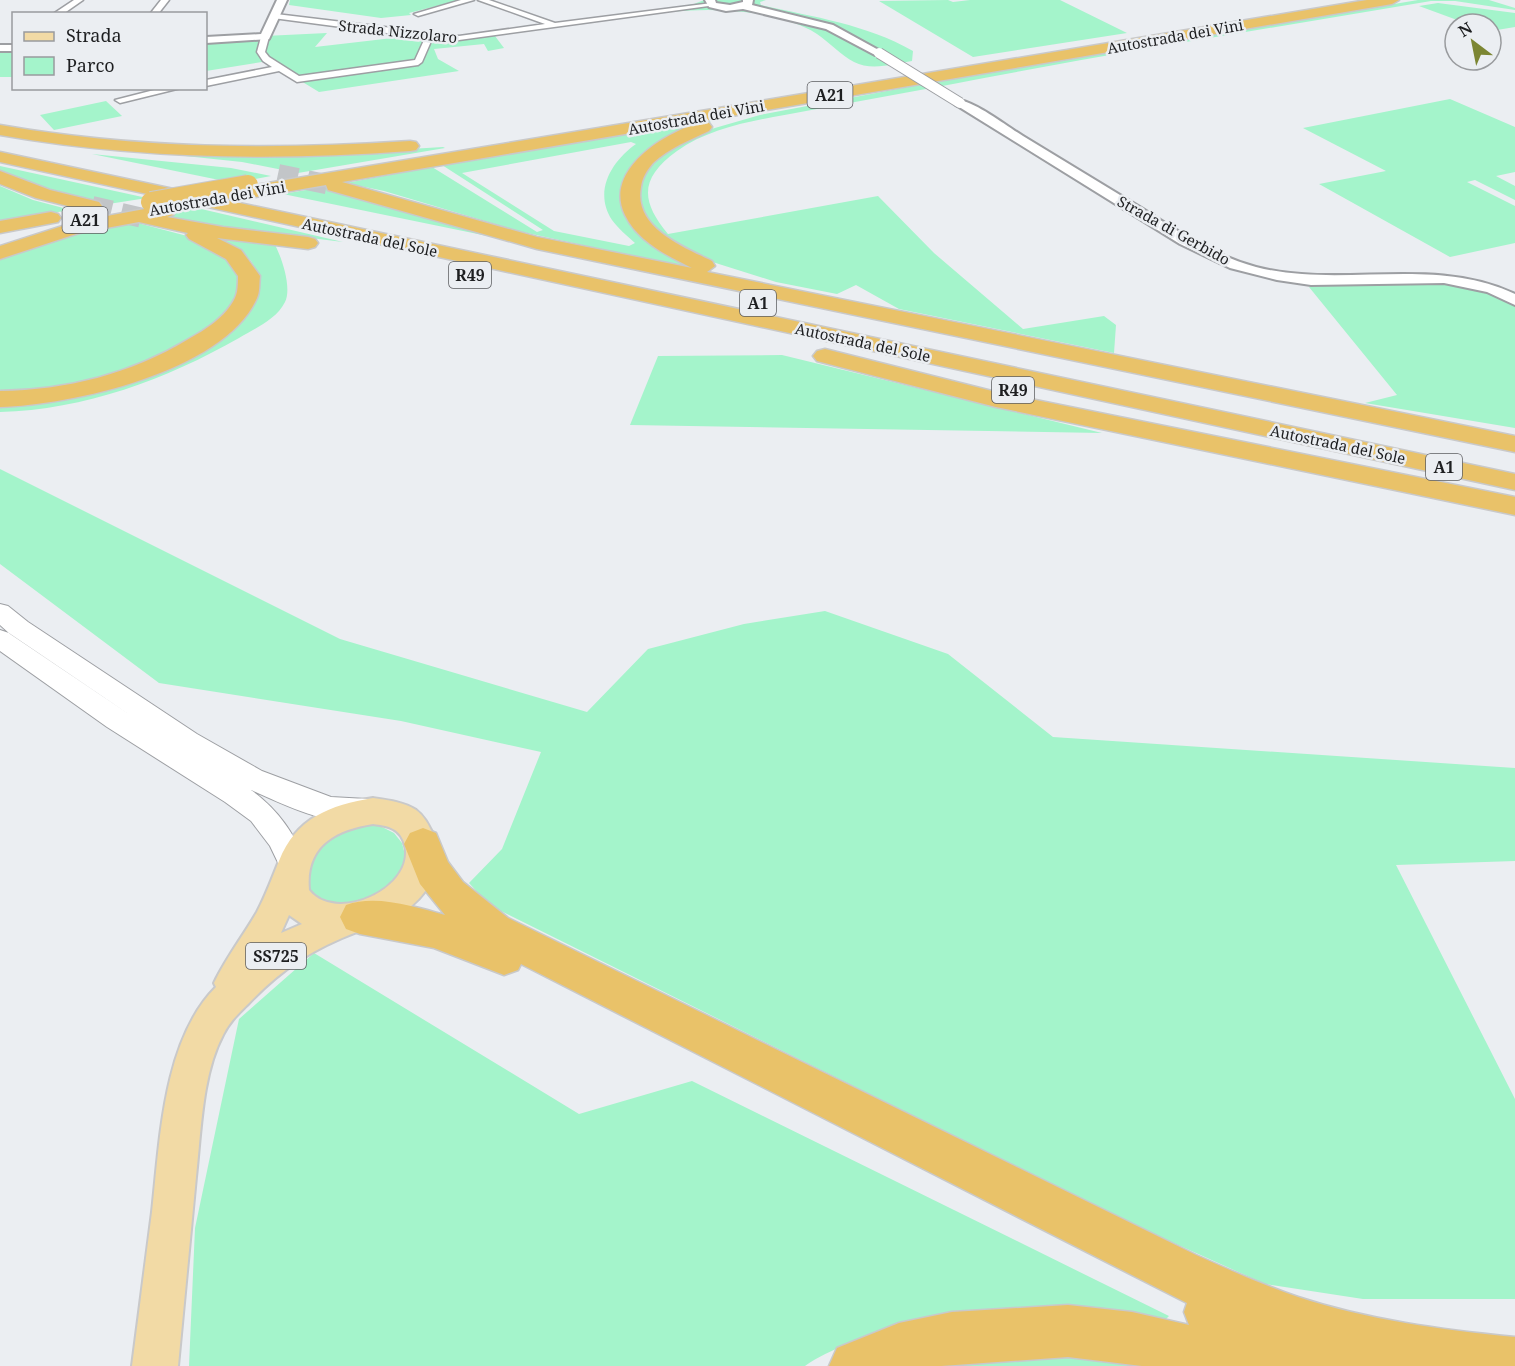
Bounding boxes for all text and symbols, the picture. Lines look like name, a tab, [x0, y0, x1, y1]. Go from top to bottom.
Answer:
legend	[12, 12, 207, 90]
north arrow	[1443, 12, 1503, 72]
street label: Autostrada dei Vini	[1105, 14, 1245, 58]
street label: Strada Nizzolaro	[338, 15, 458, 47]
text: N	[1454, 16, 1477, 42]
text: Strada	[66, 23, 122, 47]
text: Parco	[66, 53, 115, 77]
road number: A21	[808, 82, 852, 108]
street label: Autostrada dei Vini	[626, 95, 766, 139]
street label: Autostrada dei Vini	[147, 176, 287, 220]
street label: Strada di Gerbido	[1114, 191, 1234, 269]
road number: A21	[62, 207, 107, 233]
street label: Autostrada del Sole	[301, 213, 439, 261]
road number: R49	[449, 262, 491, 288]
road number: A1	[740, 290, 776, 316]
street label: Autostrada del Sole	[794, 318, 932, 366]
road number: R49	[992, 377, 1034, 403]
street label: Autostrada del Sole	[1269, 420, 1407, 468]
road number: A1	[1426, 454, 1462, 480]
road number: SS725	[246, 943, 306, 969]

